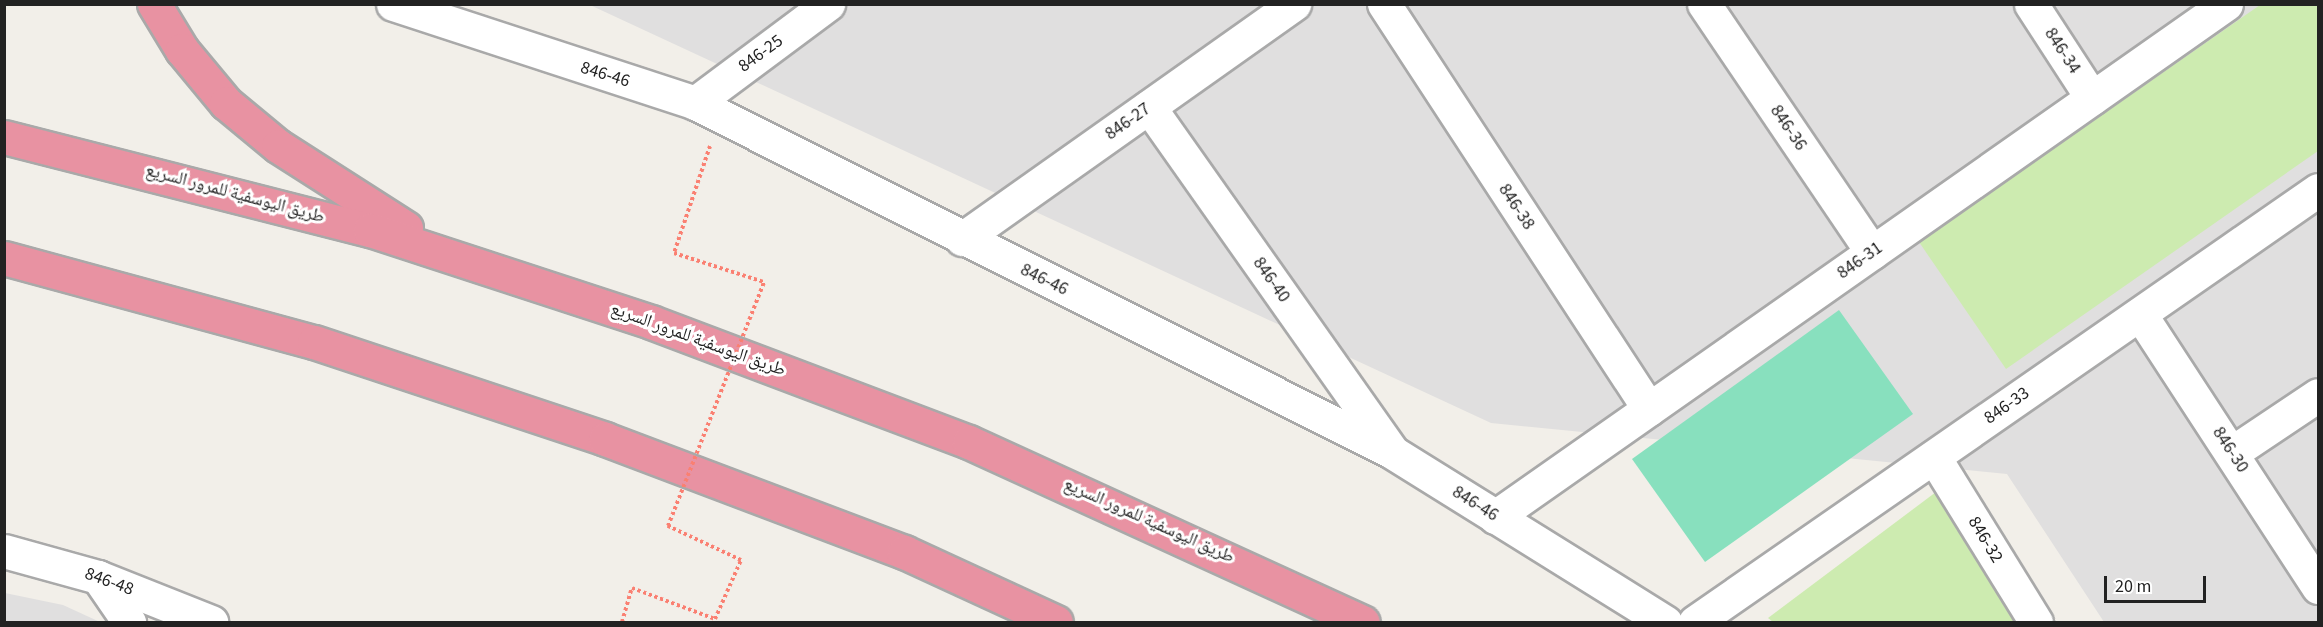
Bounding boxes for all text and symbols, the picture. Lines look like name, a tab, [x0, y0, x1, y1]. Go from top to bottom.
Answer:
street label: 846-34	[2039, 24, 2085, 78]
street label: 846-25	[734, 30, 788, 78]
street label: 846-46	[578, 57, 632, 93]
street label: 846-27	[1101, 99, 1155, 145]
street label: 846-36	[1765, 101, 1811, 155]
street label: طريق اليوسفية للمرور السريع	[143, 160, 327, 228]
street label: 846-38	[1493, 180, 1539, 234]
street label: 846-31	[1833, 238, 1887, 284]
street label: 846-40	[1248, 253, 1294, 307]
street label: 846-46	[1017, 259, 1071, 301]
street label: طريق اليوسفية للمرور السريع	[608, 298, 788, 382]
street label: 846-33	[1980, 383, 2034, 429]
street label: 846-30	[2207, 423, 2253, 477]
street label: طريق اليوسفية للمرور السريع	[1060, 474, 1238, 568]
street label: 846-46	[1448, 482, 1502, 526]
street label: 846-32	[1963, 513, 2007, 567]
street label: 846-48	[82, 563, 136, 601]
scale bar	[2107, 564, 2209, 602]
text: 20 m	[2115, 574, 2151, 599]

